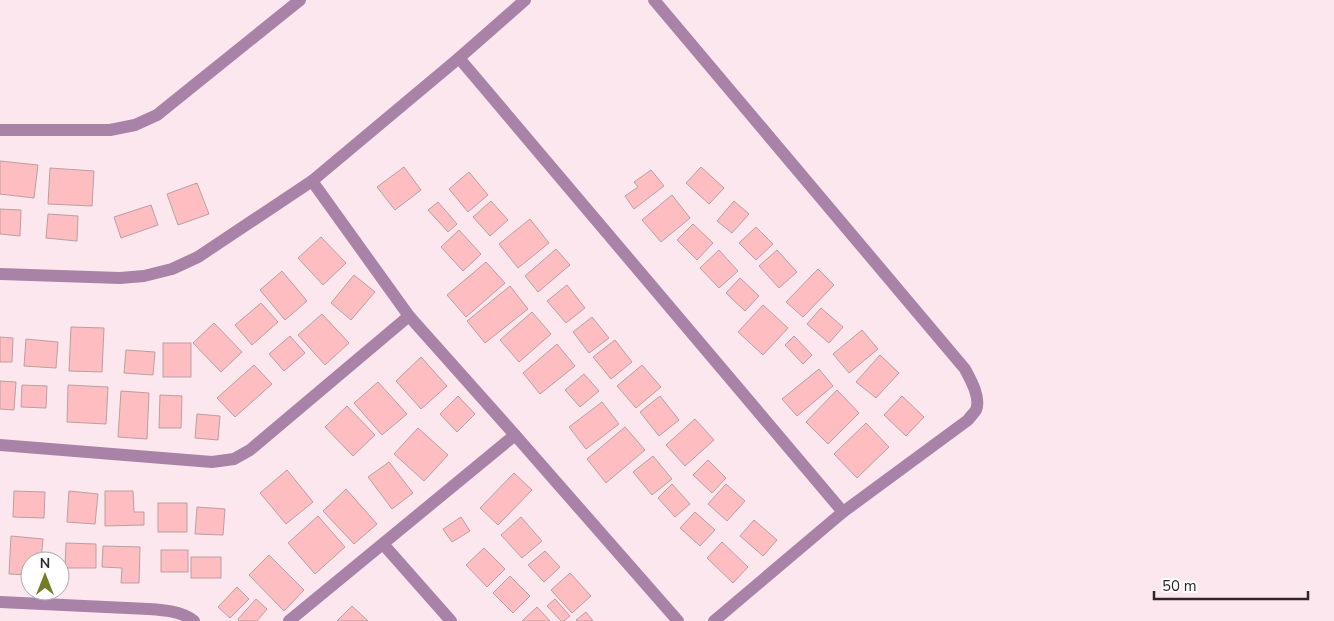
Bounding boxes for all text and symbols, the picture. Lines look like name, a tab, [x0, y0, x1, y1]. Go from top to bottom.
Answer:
north arrow	[20, 551, 70, 601]
text: N	[40, 554, 50, 573]
scale bar	[1154, 568, 1308, 600]
text: 50 m	[1162, 576, 1197, 596]

